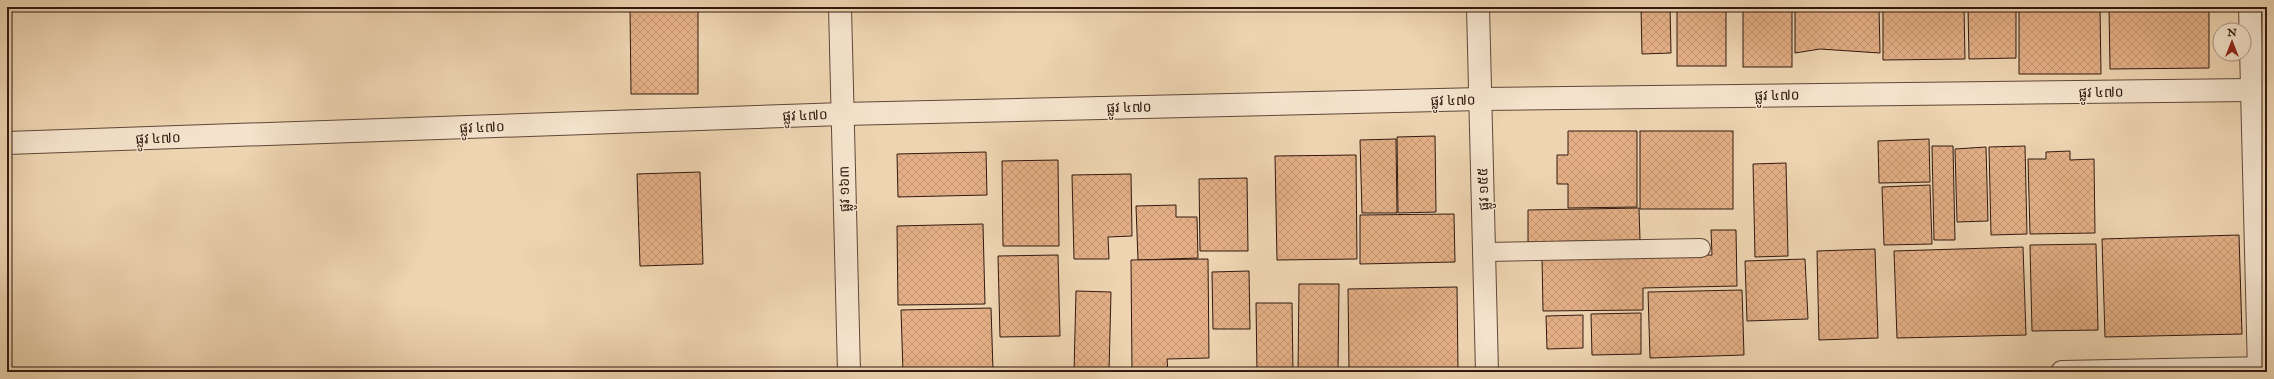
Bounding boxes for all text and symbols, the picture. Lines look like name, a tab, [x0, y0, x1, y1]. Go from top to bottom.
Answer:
north arrow	[2212, 22, 2252, 62]
text: N	[2226, 26, 2237, 40]
street label: ផ្លូវ ៤៧០	[2078, 84, 2124, 105]
street label: ផ្លូវ ៤៧០	[1754, 87, 1800, 108]
street label: ផ្លូវ ៤៧០	[1430, 92, 1476, 113]
street label: ផ្លូវ ៤៧០	[1106, 99, 1152, 120]
street label: ផ្លូវ ៤៧០	[782, 106, 828, 128]
street label: ផ្លូវ ៤៧០	[459, 118, 505, 140]
street label: ផ្លូវ ៤៧០	[135, 129, 181, 151]
street label: ផ្លូវ ១៦៣	[836, 166, 857, 212]
street label: ផ្លូវ ១៥៥	[1474, 167, 1496, 211]

